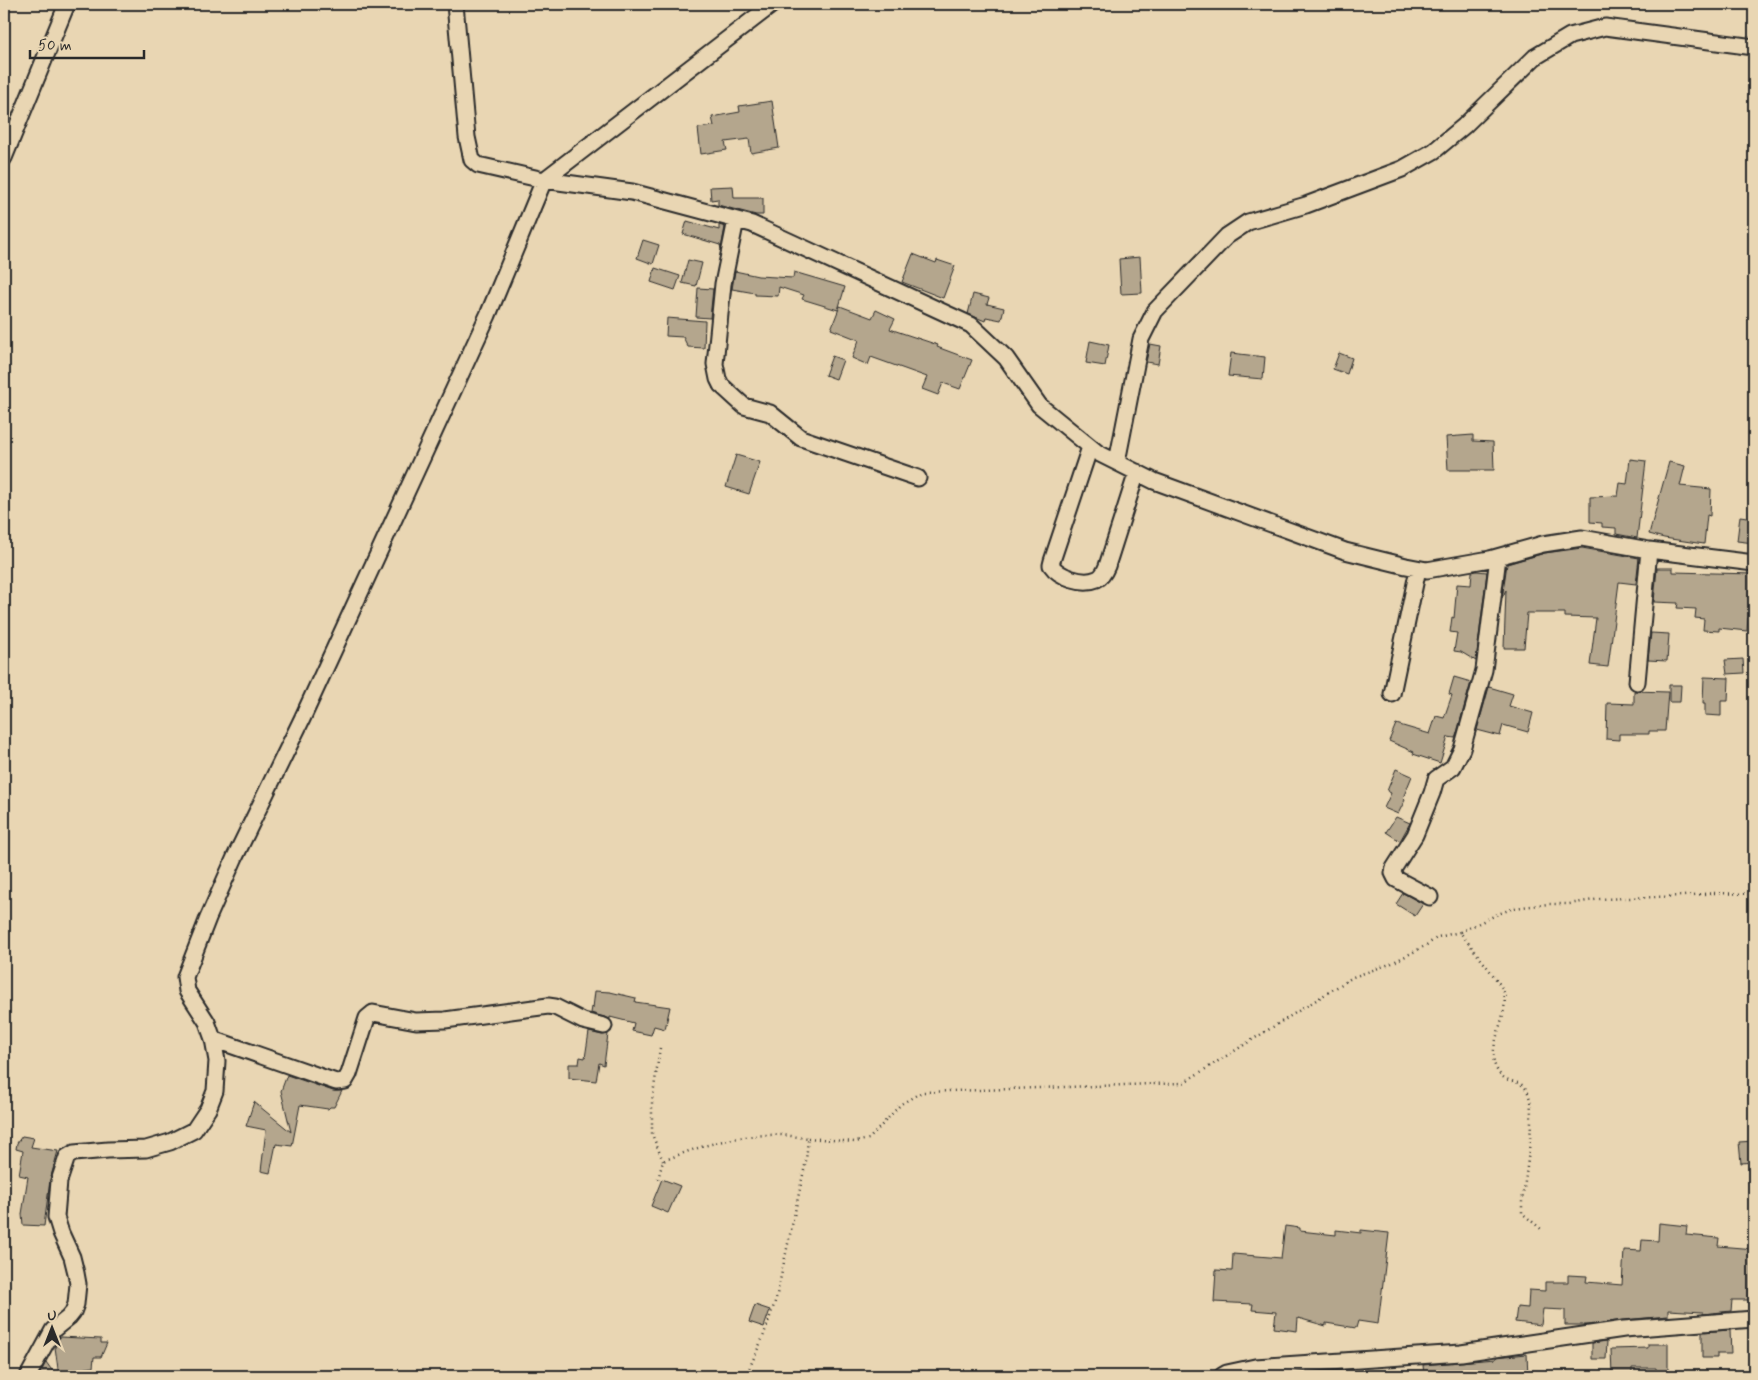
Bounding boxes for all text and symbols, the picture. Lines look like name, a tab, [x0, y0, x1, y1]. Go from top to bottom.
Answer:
scale bar	[30, 28, 144, 60]
text: 50 m	[38, 36, 72, 56]
north arrow	[28, 1302, 78, 1352]
text: U	[47, 1307, 57, 1325]

